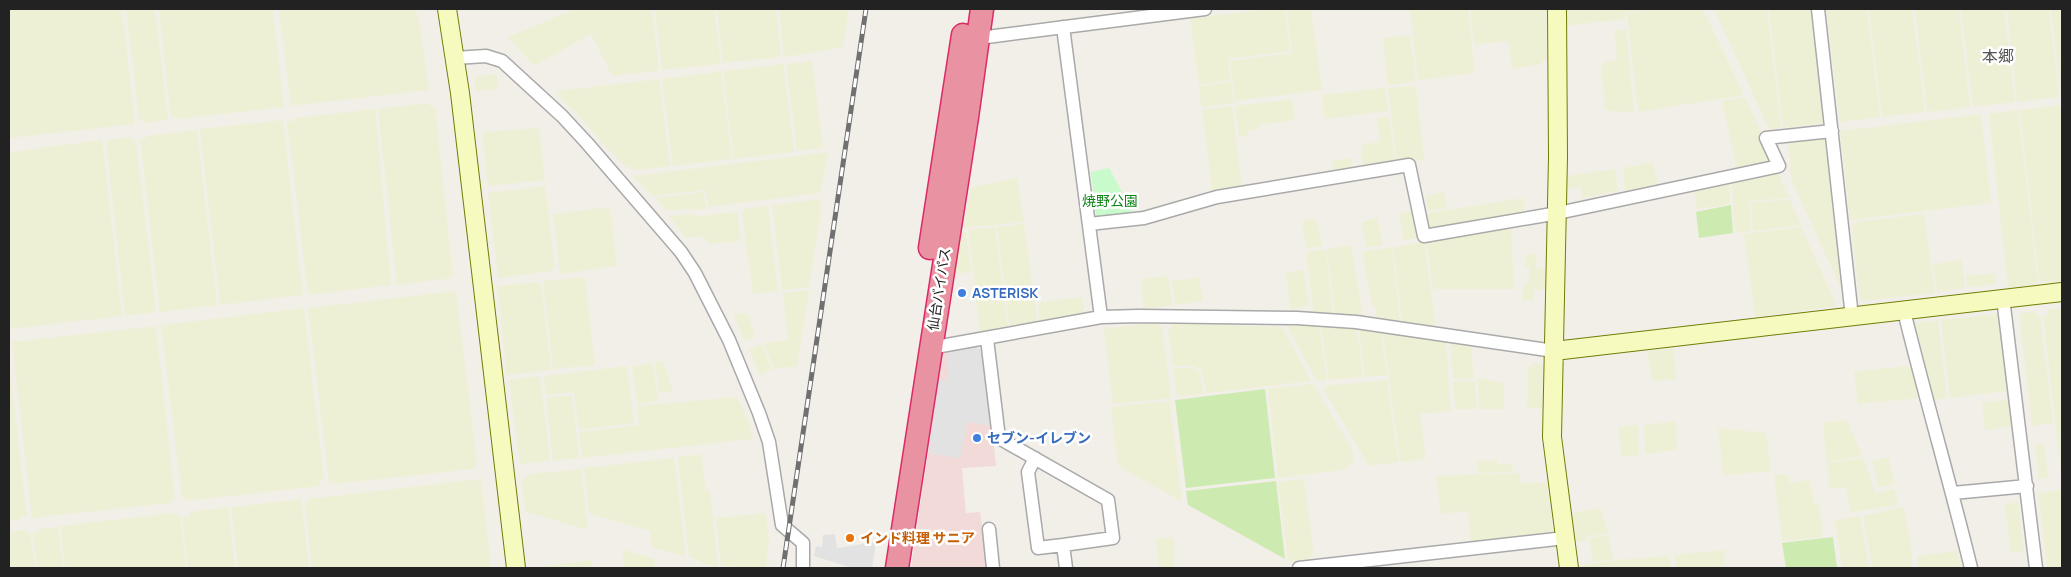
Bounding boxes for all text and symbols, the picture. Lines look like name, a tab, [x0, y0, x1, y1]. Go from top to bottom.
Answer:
district label: 本郷	[1982, 45, 2014, 67]
park label: 焼野公園	[1082, 191, 1138, 210]
street label: 仙台バイパス	[923, 246, 954, 332]
place label: ASTERISK	[972, 283, 1039, 302]
marker: ASTERISK	[956, 287, 968, 299]
place label: セブン-イレブン	[987, 428, 1091, 447]
marker: セブン-イレブン	[971, 432, 983, 444]
place label: インド料理 サニア	[860, 528, 975, 547]
marker: インド料理 サニア	[844, 532, 856, 544]

